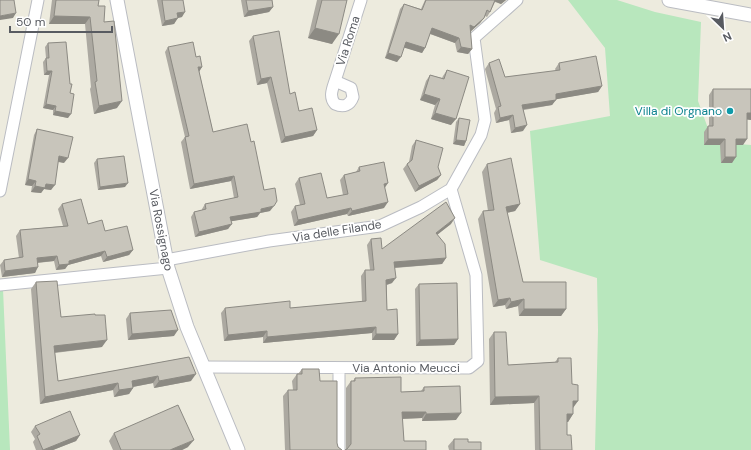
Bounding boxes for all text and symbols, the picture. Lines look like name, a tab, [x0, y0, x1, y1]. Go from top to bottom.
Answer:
scale bar	[10, 8, 112, 34]
north arrow	[703, 8, 743, 48]
text: 50 m	[16, 14, 45, 30]
street label: Via Roma	[332, 14, 364, 68]
text: N	[721, 29, 734, 45]
place label: Villa di Orgnano	[635, 103, 722, 119]
marker: Villa di Orgnano	[725, 106, 735, 116]
street label: Via Rossignago	[145, 188, 177, 272]
street label: Via delle Filande	[291, 216, 383, 246]
street label: Via Antonio Meucci	[352, 360, 460, 376]

